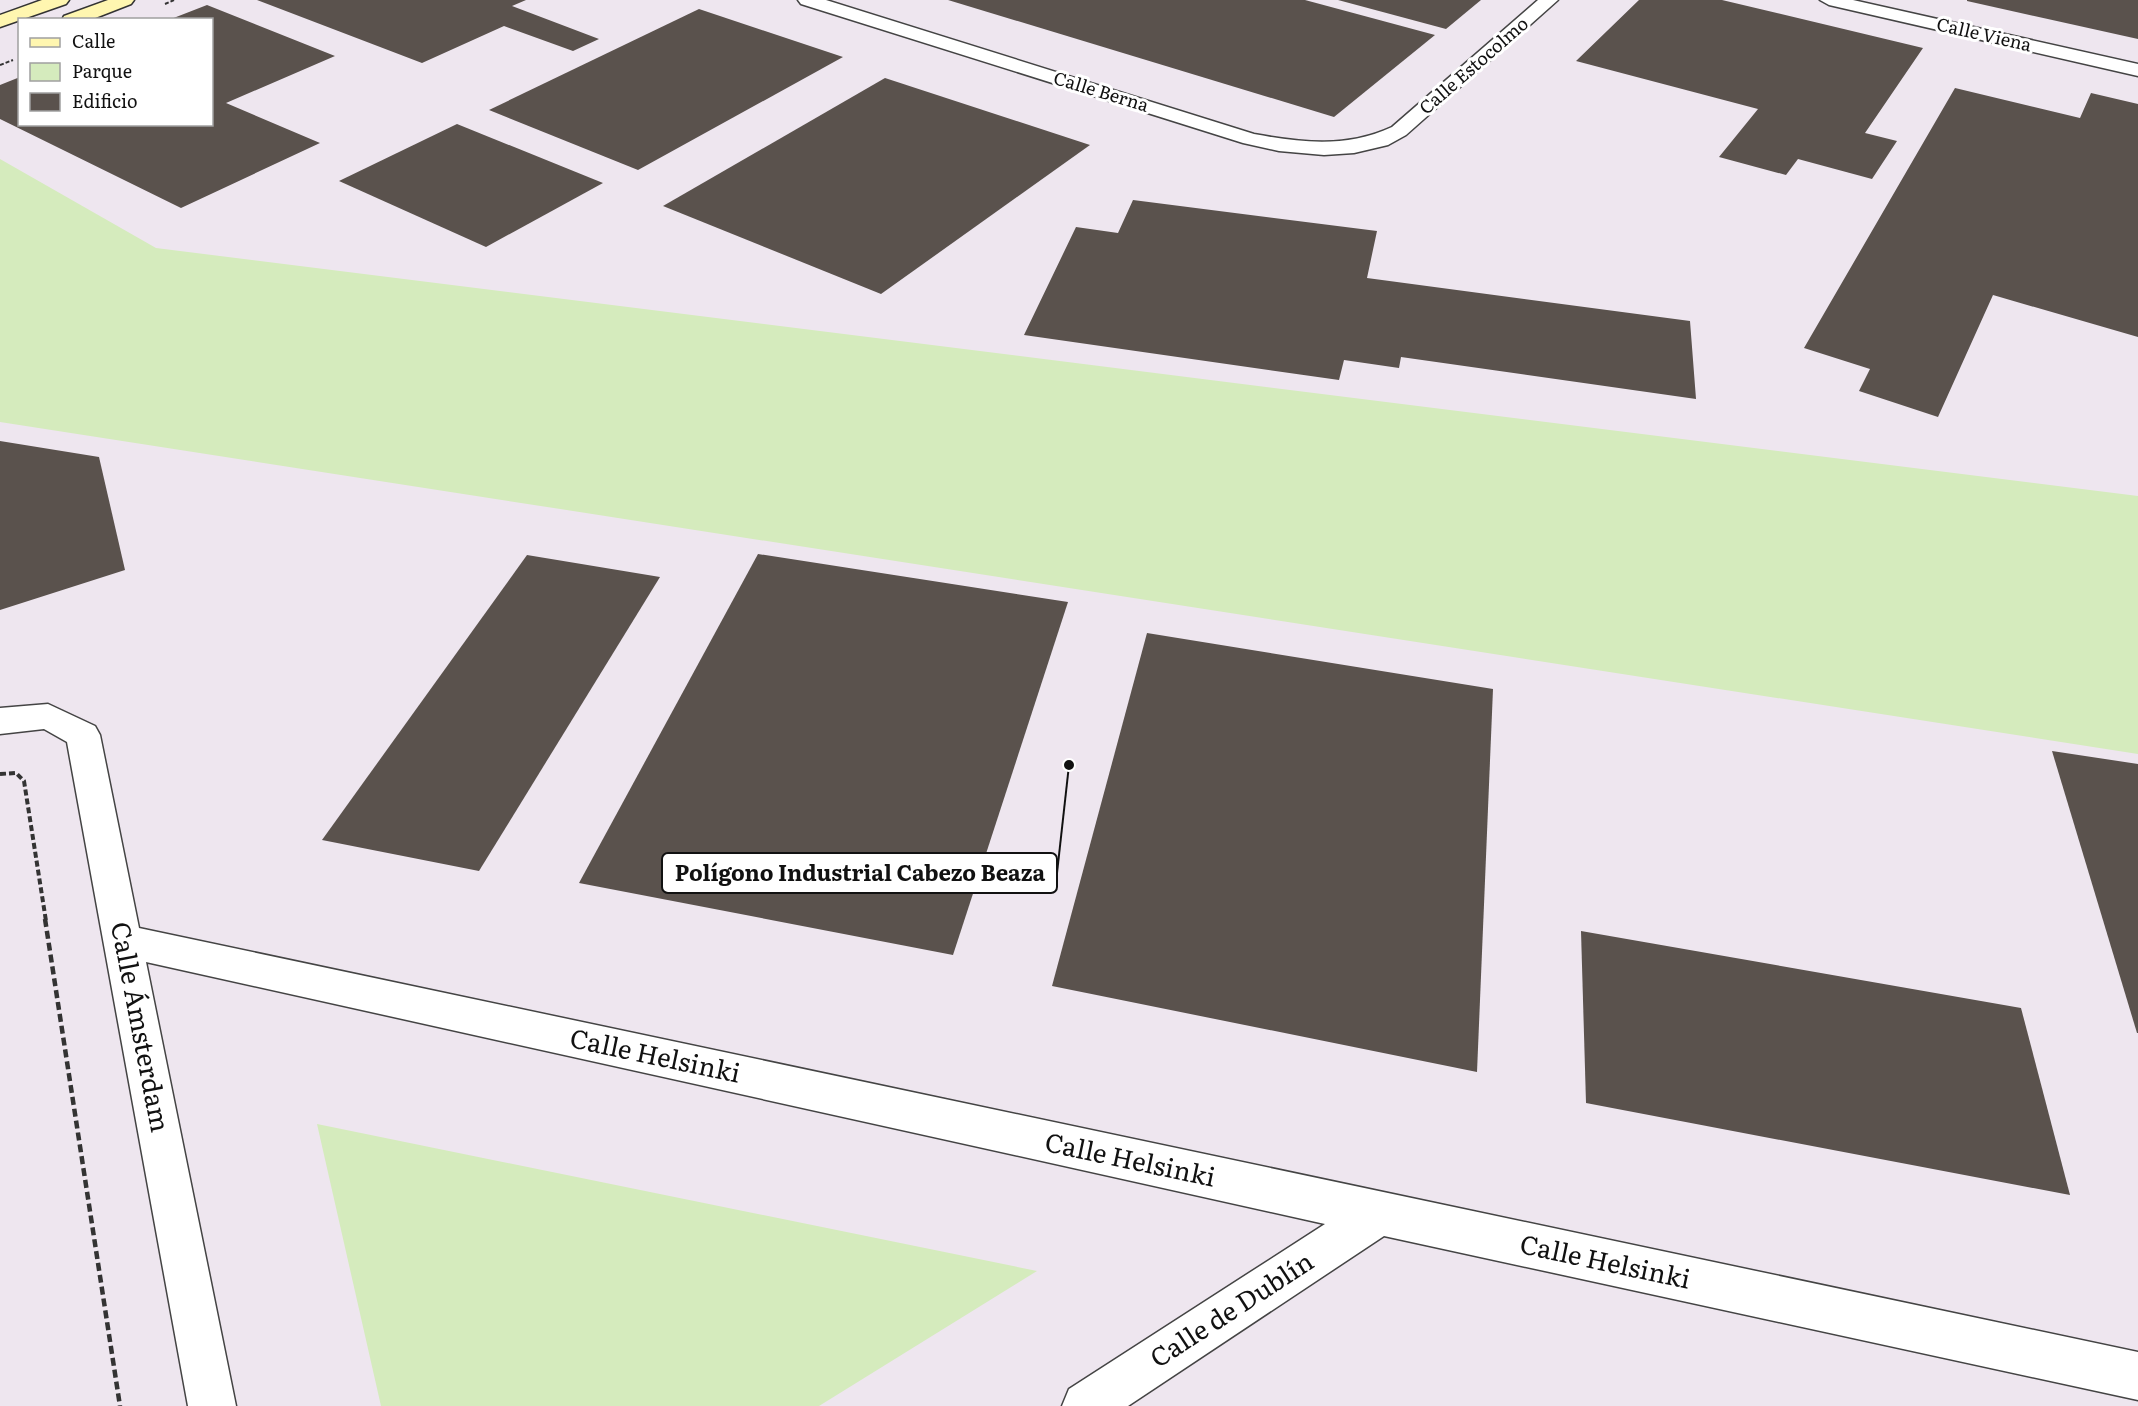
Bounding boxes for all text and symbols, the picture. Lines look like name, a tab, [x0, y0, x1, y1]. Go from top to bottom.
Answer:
street label: Calle Estocolmo	[1412, 10, 1534, 120]
street label: Calle Viena	[1934, 10, 2035, 58]
legend	[18, 18, 213, 126]
text: Calle	[72, 27, 115, 54]
text: Parque	[72, 57, 132, 84]
street label: Calle Berna	[1051, 63, 1153, 118]
text: Edificio	[72, 87, 138, 114]
callout: Polígono Industrial Cabezo Beaza	[662, 853, 1057, 893]
text: Polígono Industrial Cabezo Beaza	[675, 855, 1046, 888]
street label: Calle Ámsterdam	[103, 918, 182, 1135]
street label: Calle Helsinki	[567, 1016, 745, 1091]
street label: Calle Helsinki	[1042, 1120, 1220, 1195]
street label: Calle Helsinki	[1517, 1222, 1695, 1297]
street label: Calle de Dublín	[1141, 1240, 1320, 1375]

